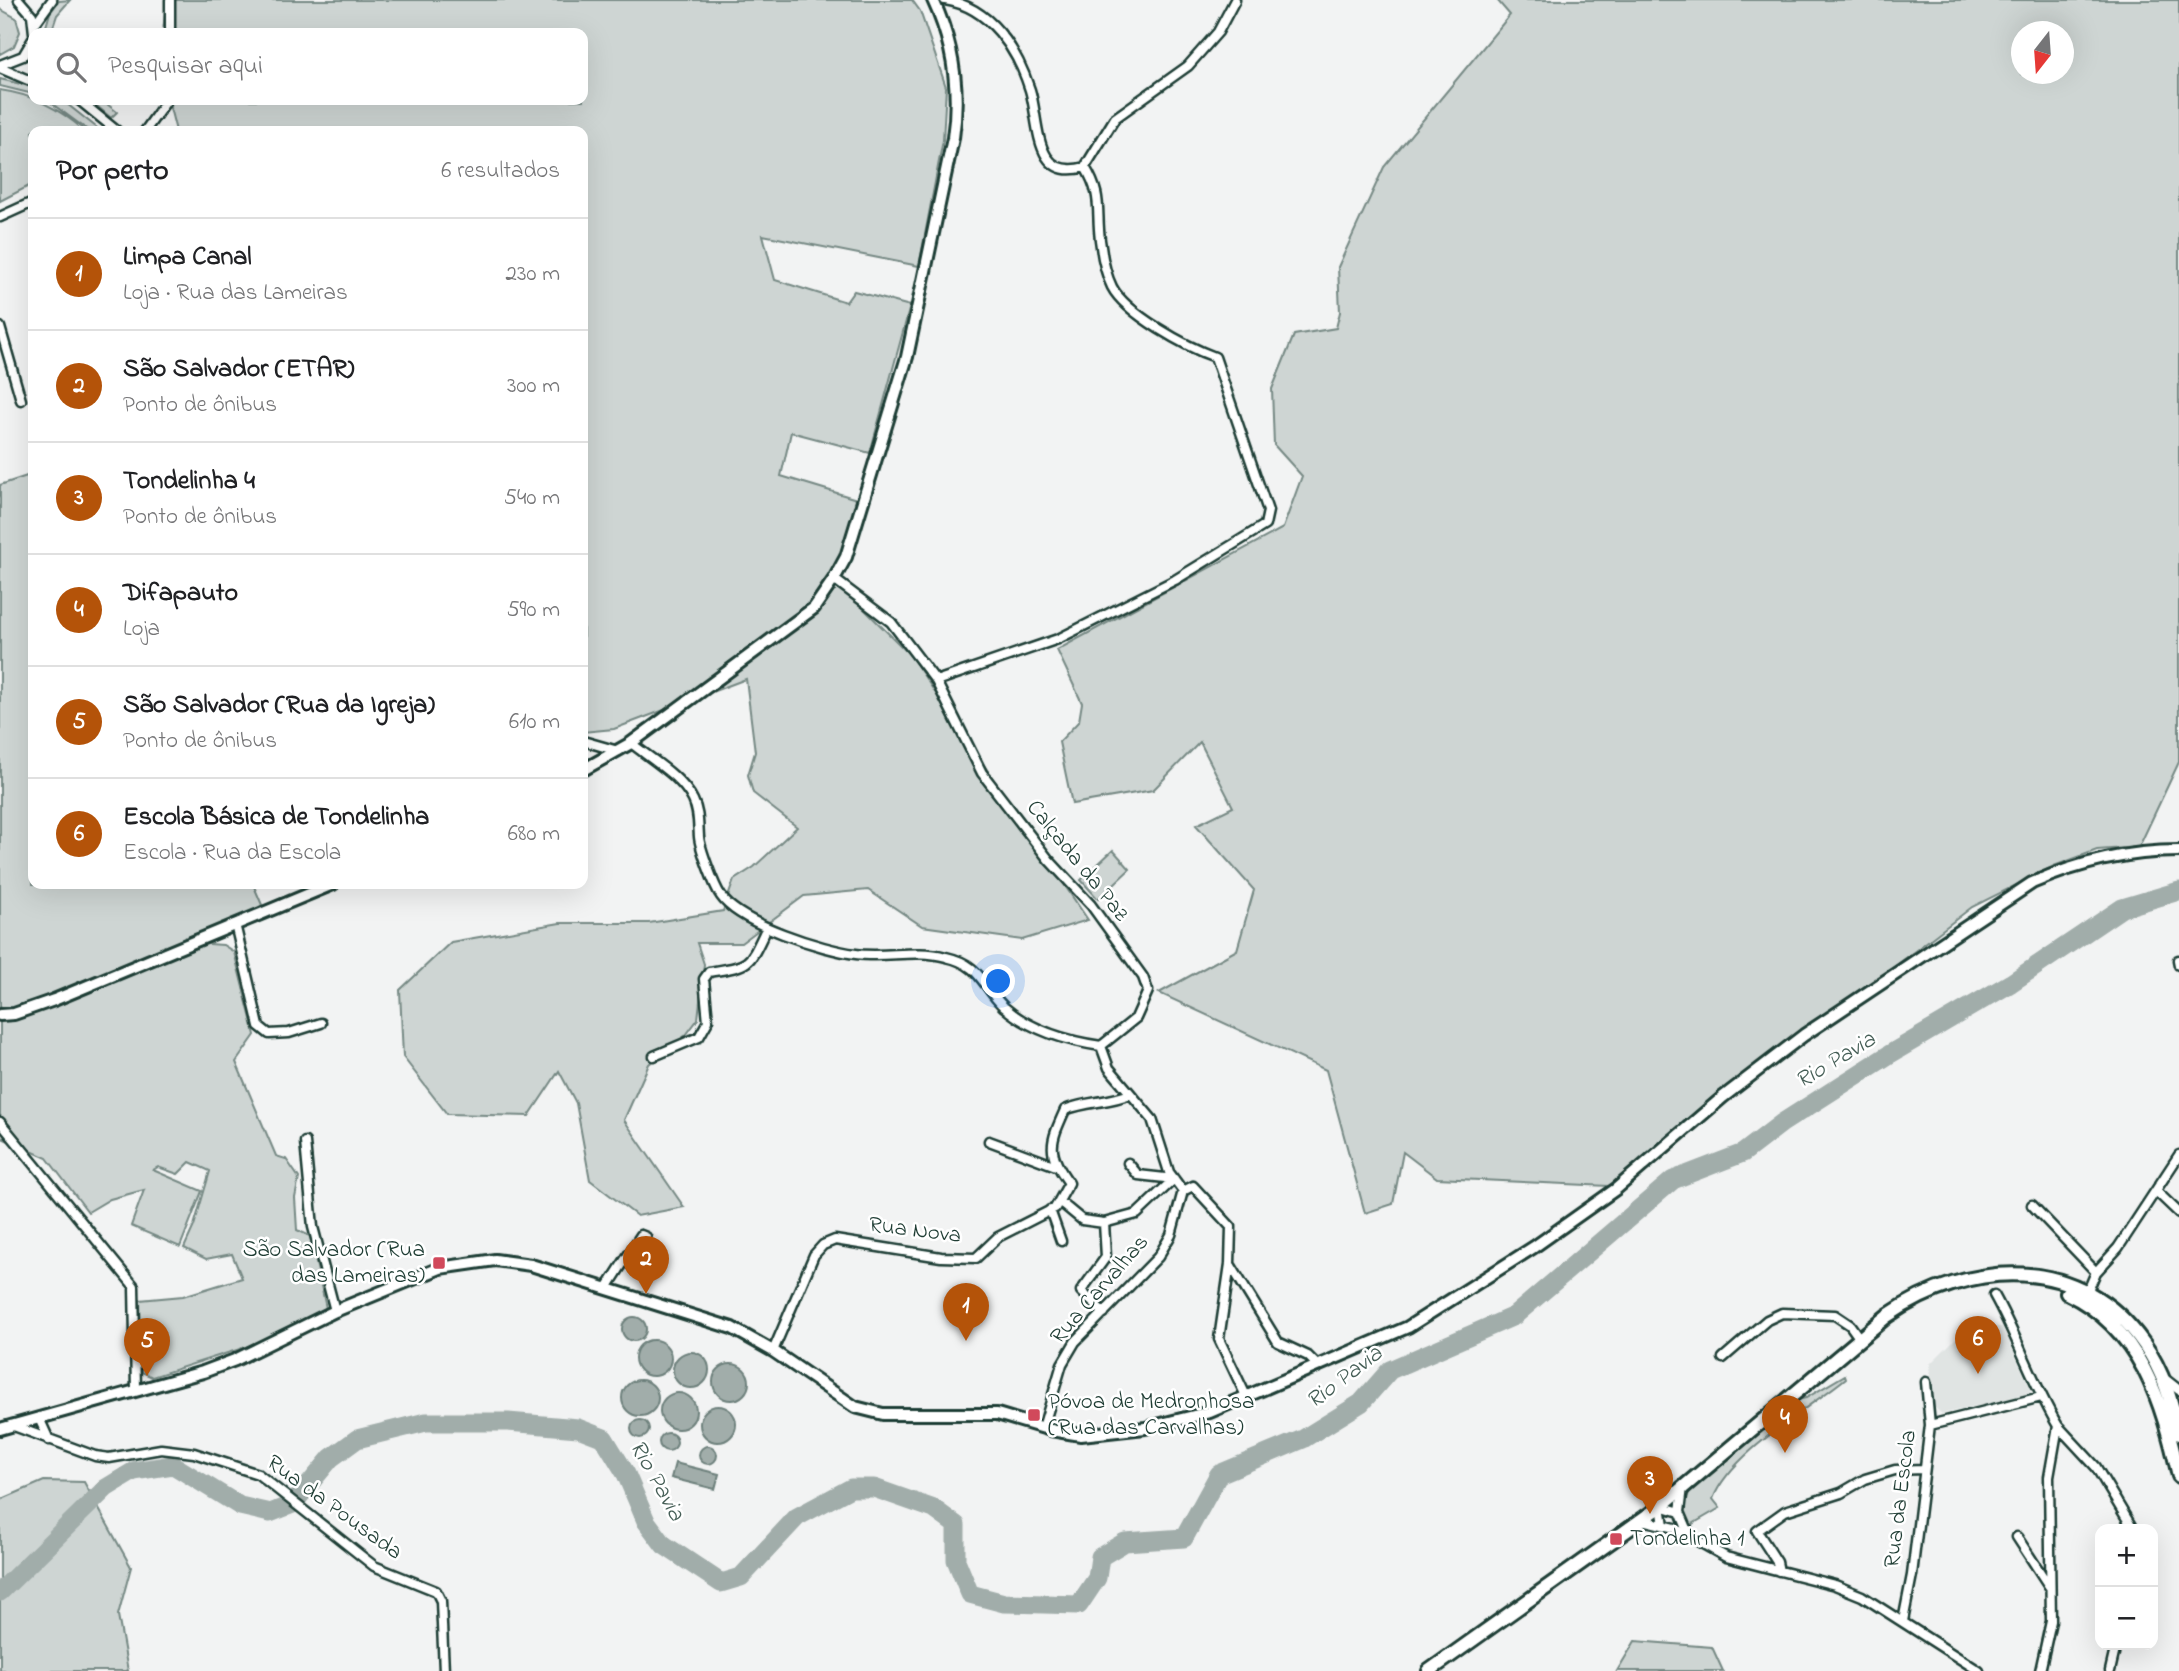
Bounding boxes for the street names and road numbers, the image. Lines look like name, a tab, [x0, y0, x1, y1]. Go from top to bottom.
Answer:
street label: Calçada da Paz	[1018, 793, 1137, 929]
street label: Rua Nova	[867, 1209, 963, 1253]
street label: Rua Carvalhas	[1043, 1228, 1157, 1352]
street label: Rua da Escola	[1876, 1428, 1926, 1570]
street label: Rua da Pousada	[259, 1447, 409, 1569]

